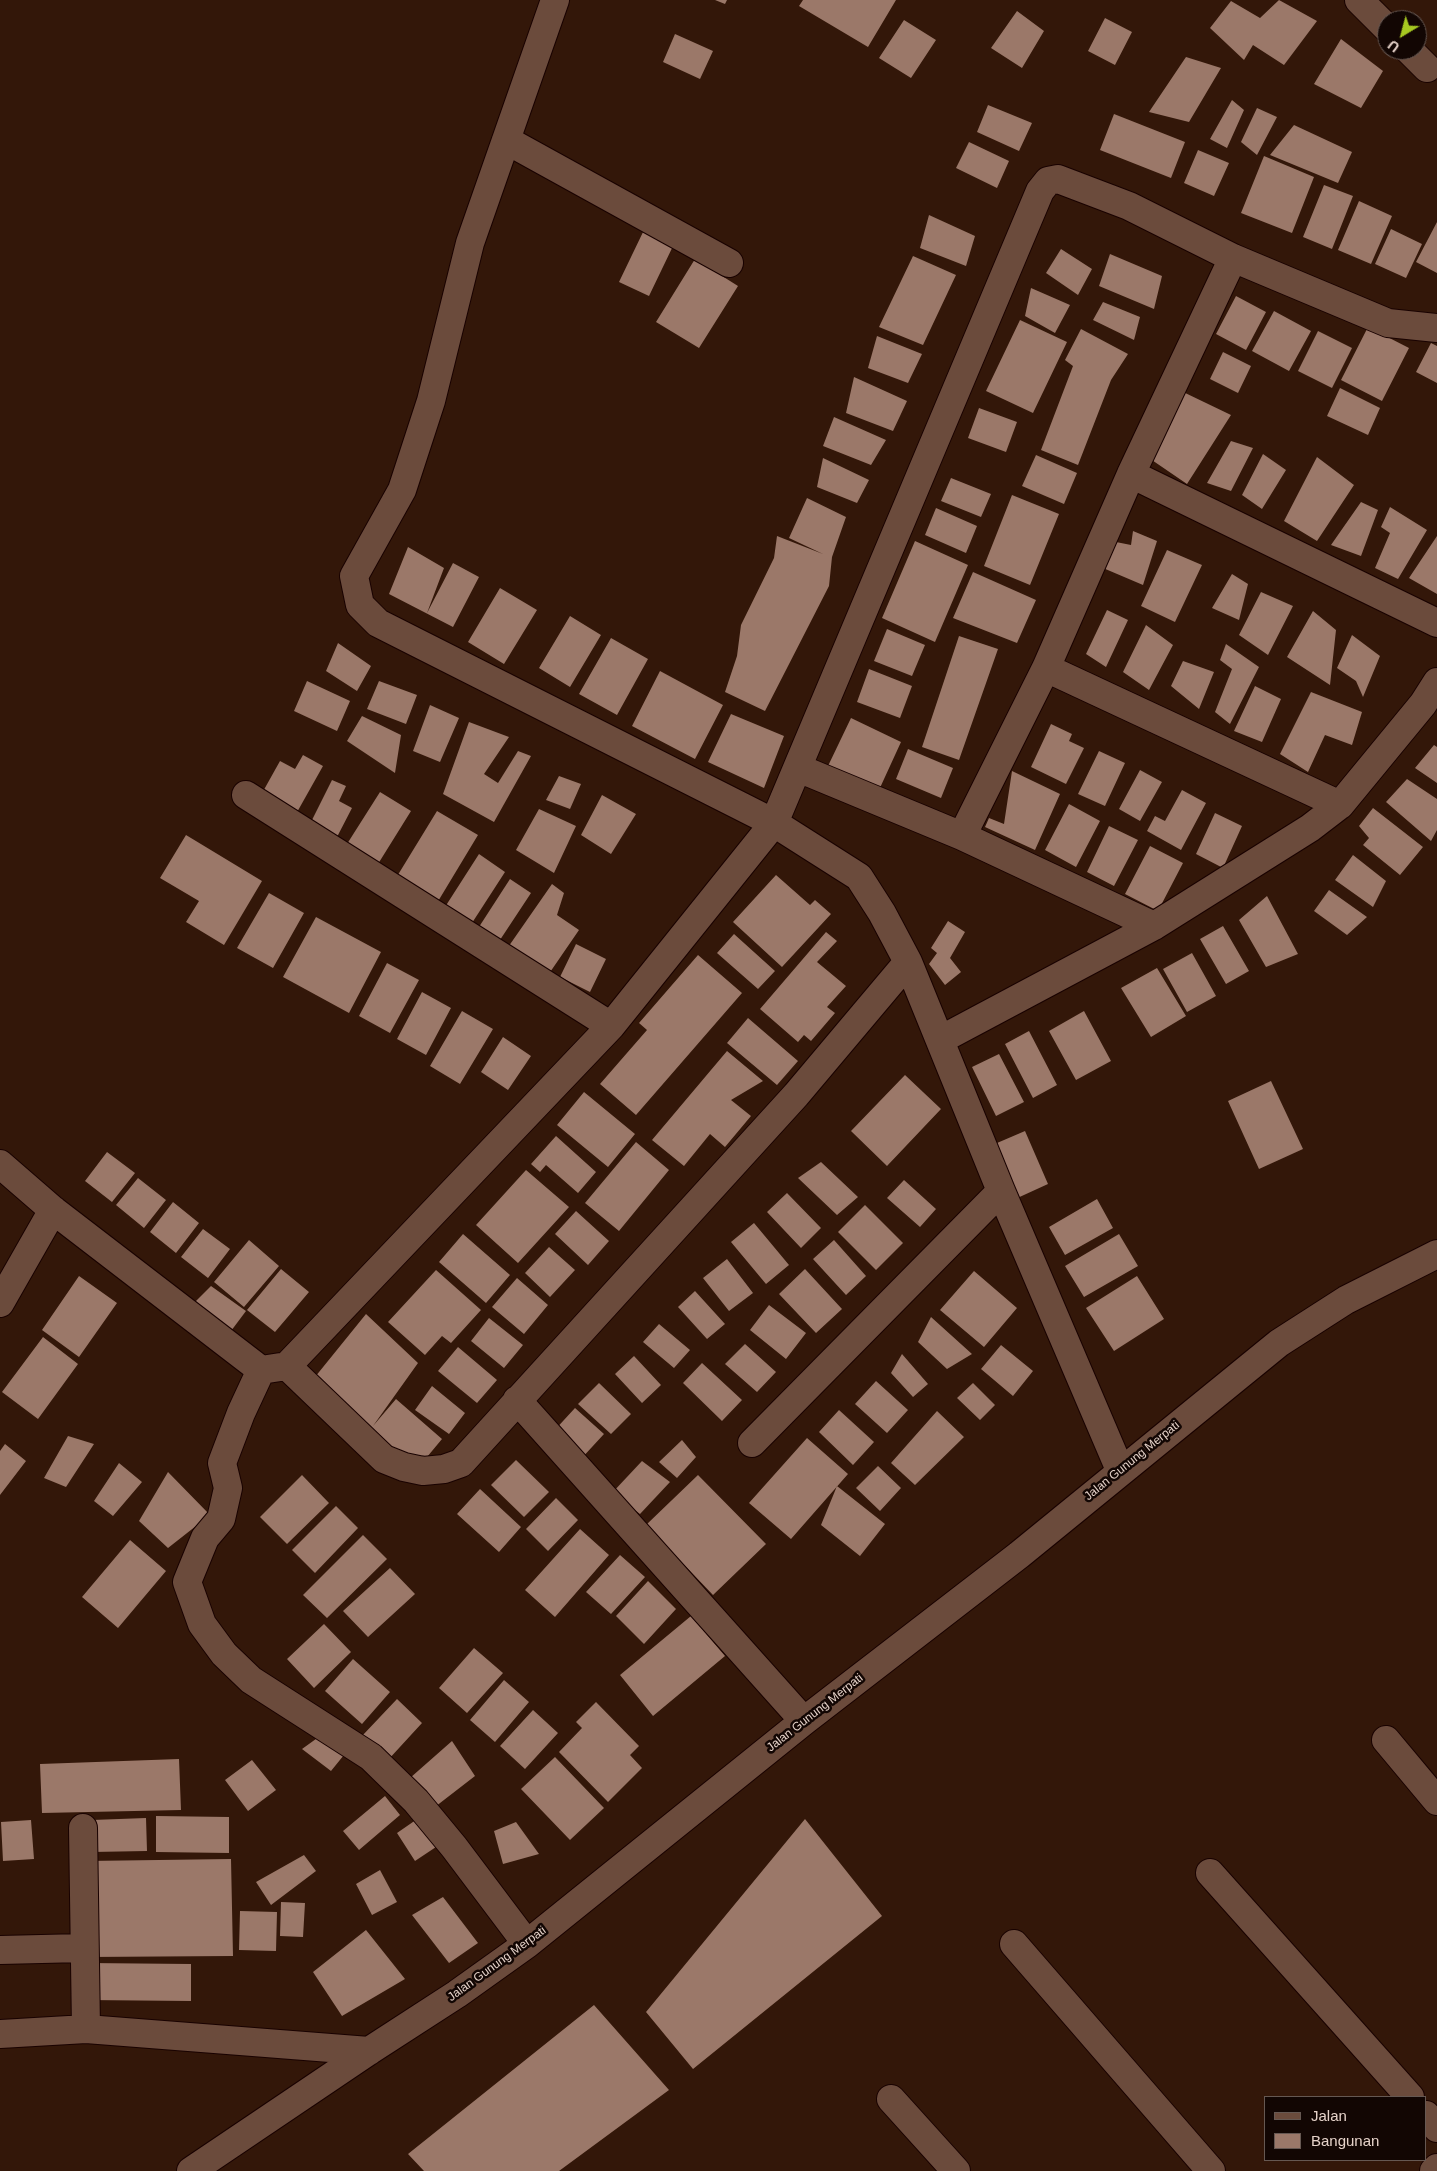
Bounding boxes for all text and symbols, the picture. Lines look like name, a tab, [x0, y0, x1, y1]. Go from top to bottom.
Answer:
north arrow	[1377, 10, 1427, 60]
text: U	[1385, 37, 1402, 56]
street label: Jalan Gunung Merpati	[1082, 1418, 1182, 1504]
street label: Jalan Gunung Merpati	[764, 1671, 866, 1755]
street label: Jalan Gunung Merpati	[445, 1923, 549, 2005]
legend	[1264, 2096, 1427, 2161]
text: Jalan	[1311, 2107, 1347, 2124]
text: Bangunan	[1311, 2132, 1379, 2149]

